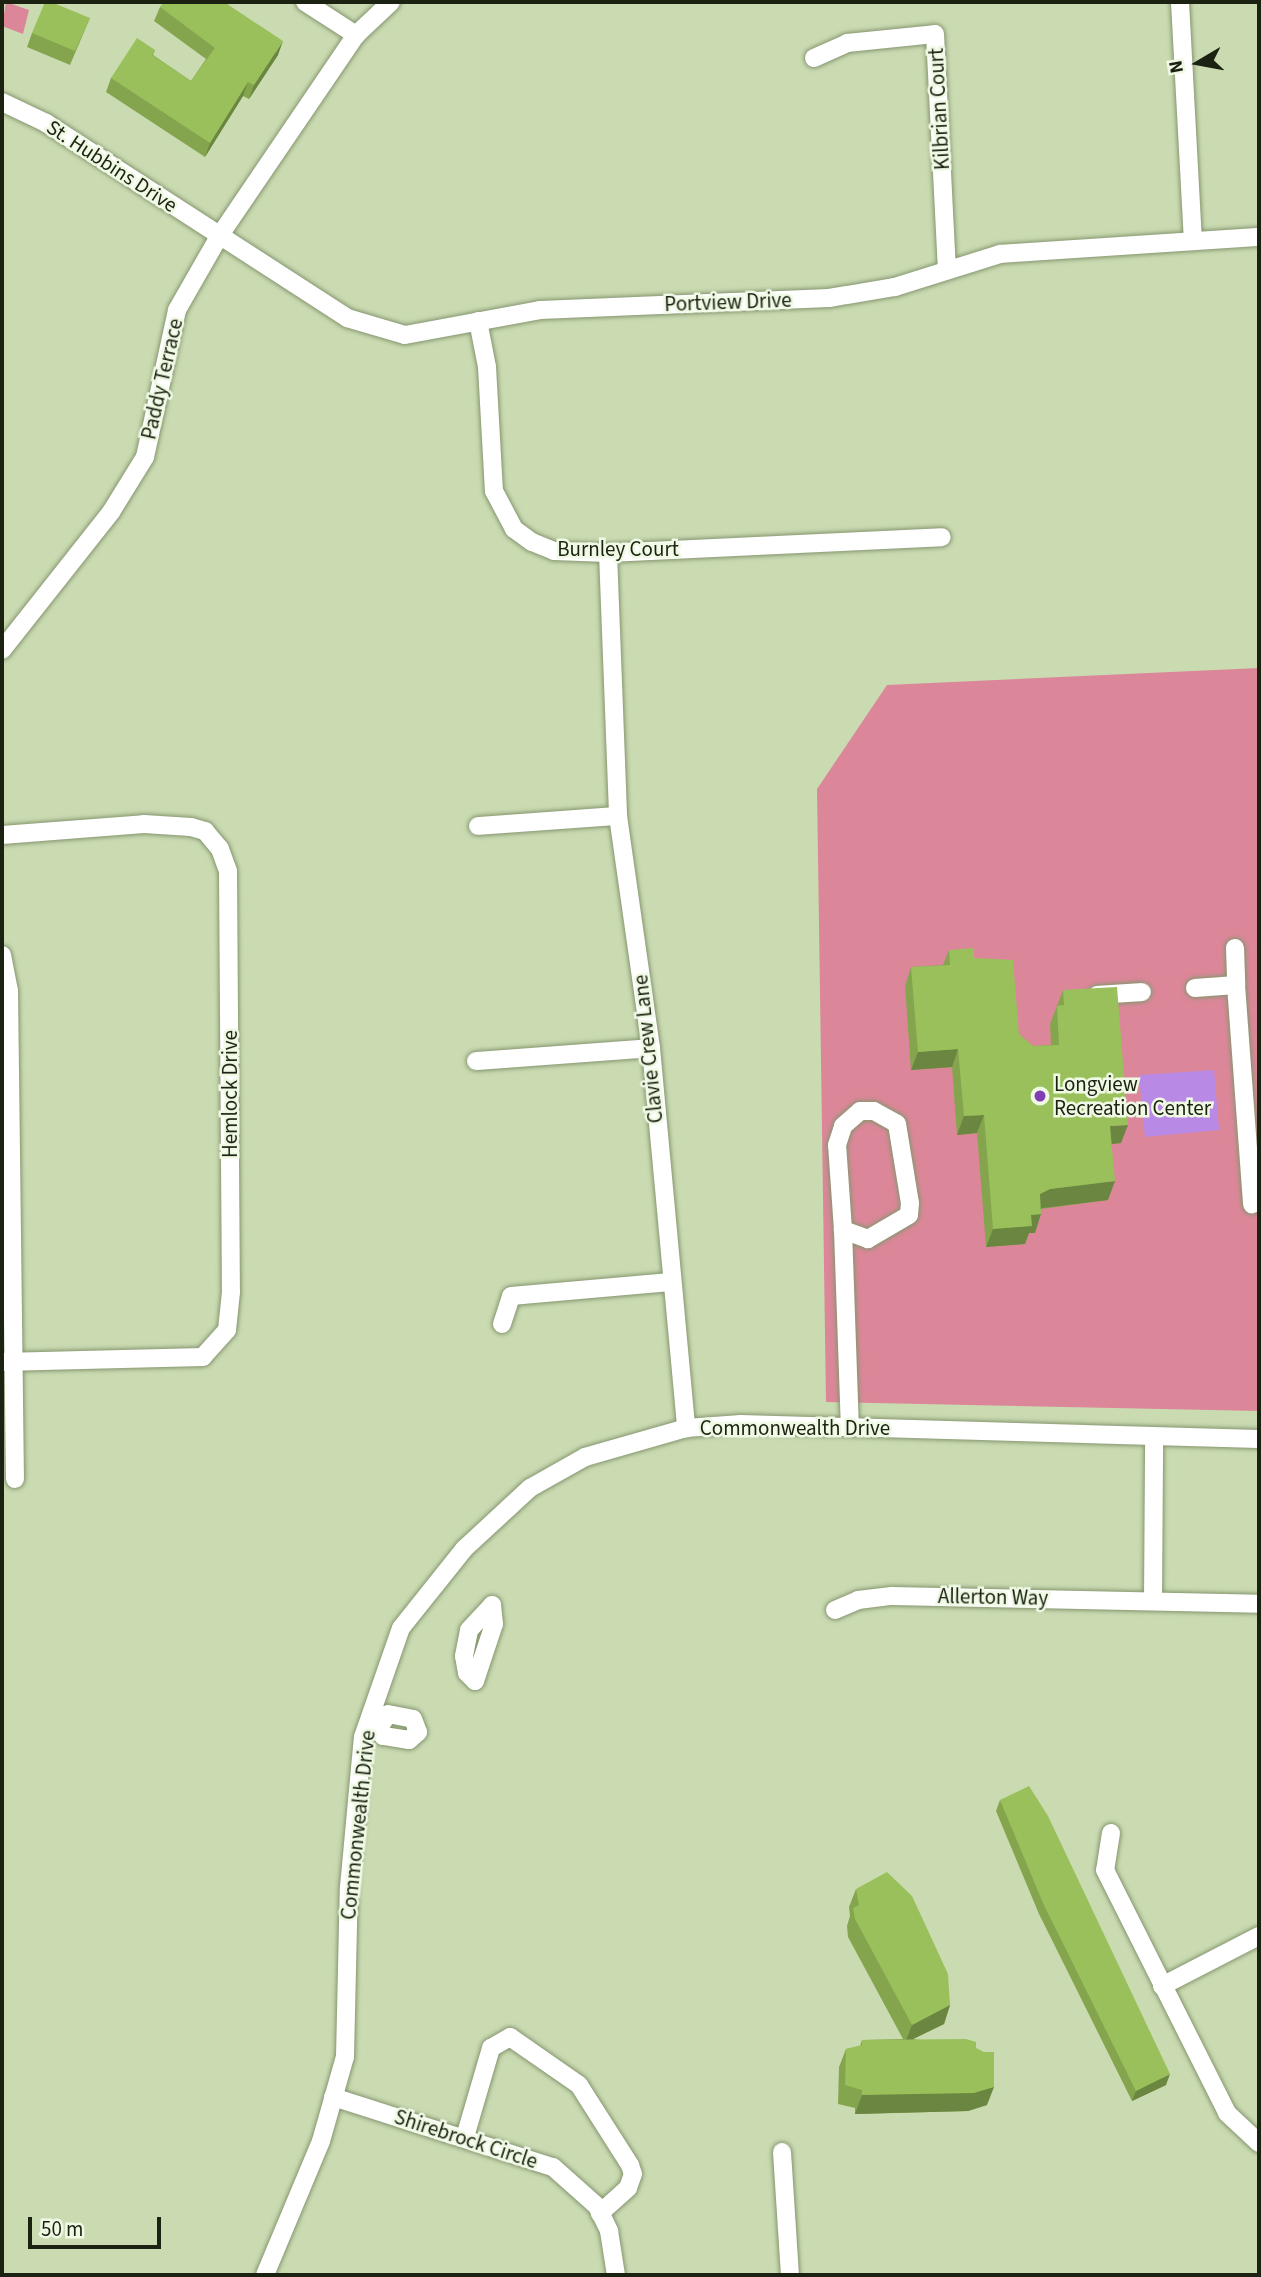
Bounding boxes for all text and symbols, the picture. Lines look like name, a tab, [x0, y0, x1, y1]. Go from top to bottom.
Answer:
north arrow	[1163, 28, 1233, 98]
street label: Kilbrian Court	[923, 47, 955, 171]
text: N	[1162, 58, 1191, 75]
street label: St. Hubbins Drive	[42, 114, 182, 218]
street label: Portview Drive	[664, 287, 792, 317]
street label: Paddy Terrace	[136, 316, 188, 442]
street label: Burnley Court	[557, 536, 679, 562]
street label: Clavie Crew Lane	[628, 974, 668, 1124]
street label: Hemlock Drive	[217, 1030, 243, 1158]
place label: Longview Recreation Center	[1054, 1071, 1211, 1121]
marker: Longview Recreation Center	[1032, 1088, 1048, 1104]
street label: Commonwealth Drive	[700, 1415, 890, 1441]
street label: Allerton Way	[938, 1583, 1048, 1611]
street label: Commonwealth Drive	[336, 1729, 380, 1921]
street label: Shirebrock Circle	[391, 2104, 541, 2174]
scale bar	[32, 2204, 164, 2248]
text: 50 m	[41, 2214, 83, 2244]

